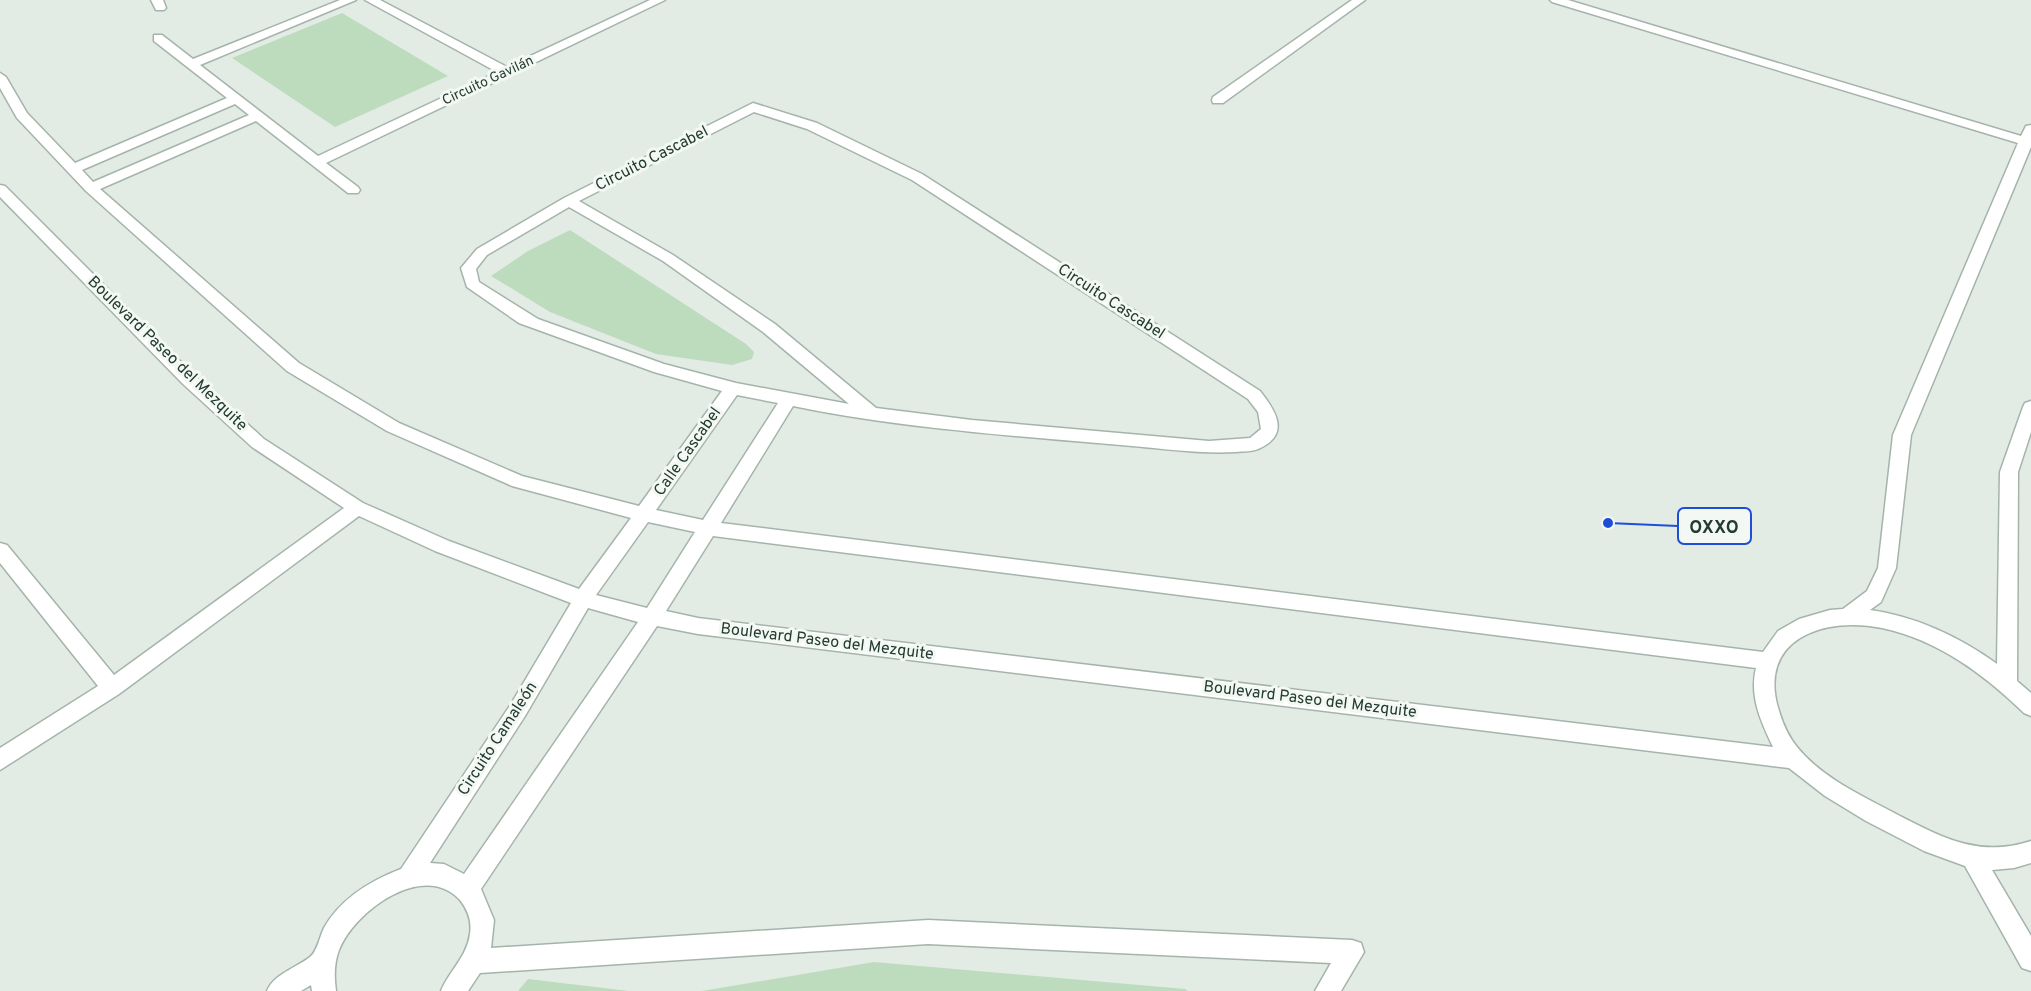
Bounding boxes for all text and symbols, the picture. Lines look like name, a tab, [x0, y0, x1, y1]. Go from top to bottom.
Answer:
street label: Circuito Gavilán	[440, 52, 536, 110]
street label: Circuito Cascabel	[592, 122, 712, 196]
street label: Circuito Cascabel	[1053, 260, 1169, 344]
street label: Boulevard Paseo del Mezquite	[83, 272, 251, 436]
street label: Calle Cascabel	[650, 404, 726, 500]
callout: OXXO	[1678, 508, 1751, 544]
text: OXXO	[1689, 517, 1739, 540]
street label: Boulevard Paseo del Mezquite	[719, 619, 935, 665]
street label: Boulevard Paseo del Mezquite	[1202, 677, 1418, 723]
street label: Circuito Camaleón	[454, 678, 542, 800]

